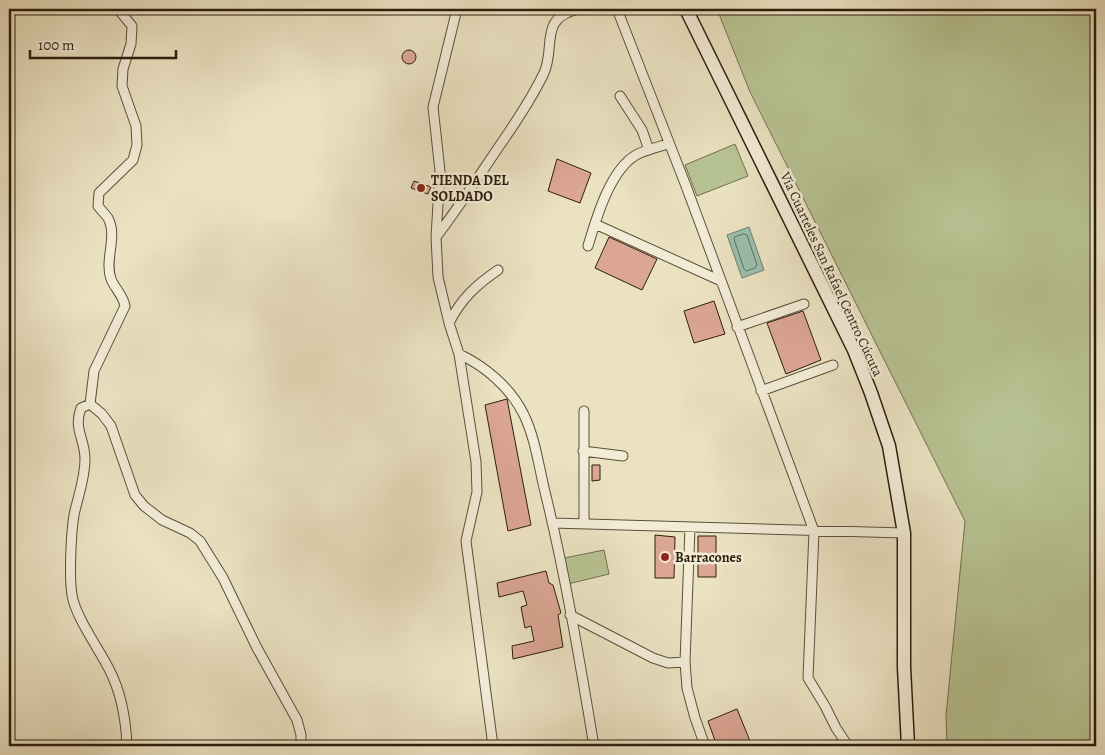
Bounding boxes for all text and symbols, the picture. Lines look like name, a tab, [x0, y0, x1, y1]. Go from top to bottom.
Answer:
scale bar	[30, 28, 176, 60]
text: 100 m	[38, 35, 75, 55]
street label: Vía Cuarteles San Rafael Centro Cúcuta	[775, 168, 888, 380]
place label: TIENDA DEL SOLDADO	[431, 171, 509, 206]
marker: TIENDA DEL SOLDADO	[415, 182, 427, 194]
place label: Barracones	[675, 548, 742, 567]
marker: Barracones	[659, 551, 671, 563]

